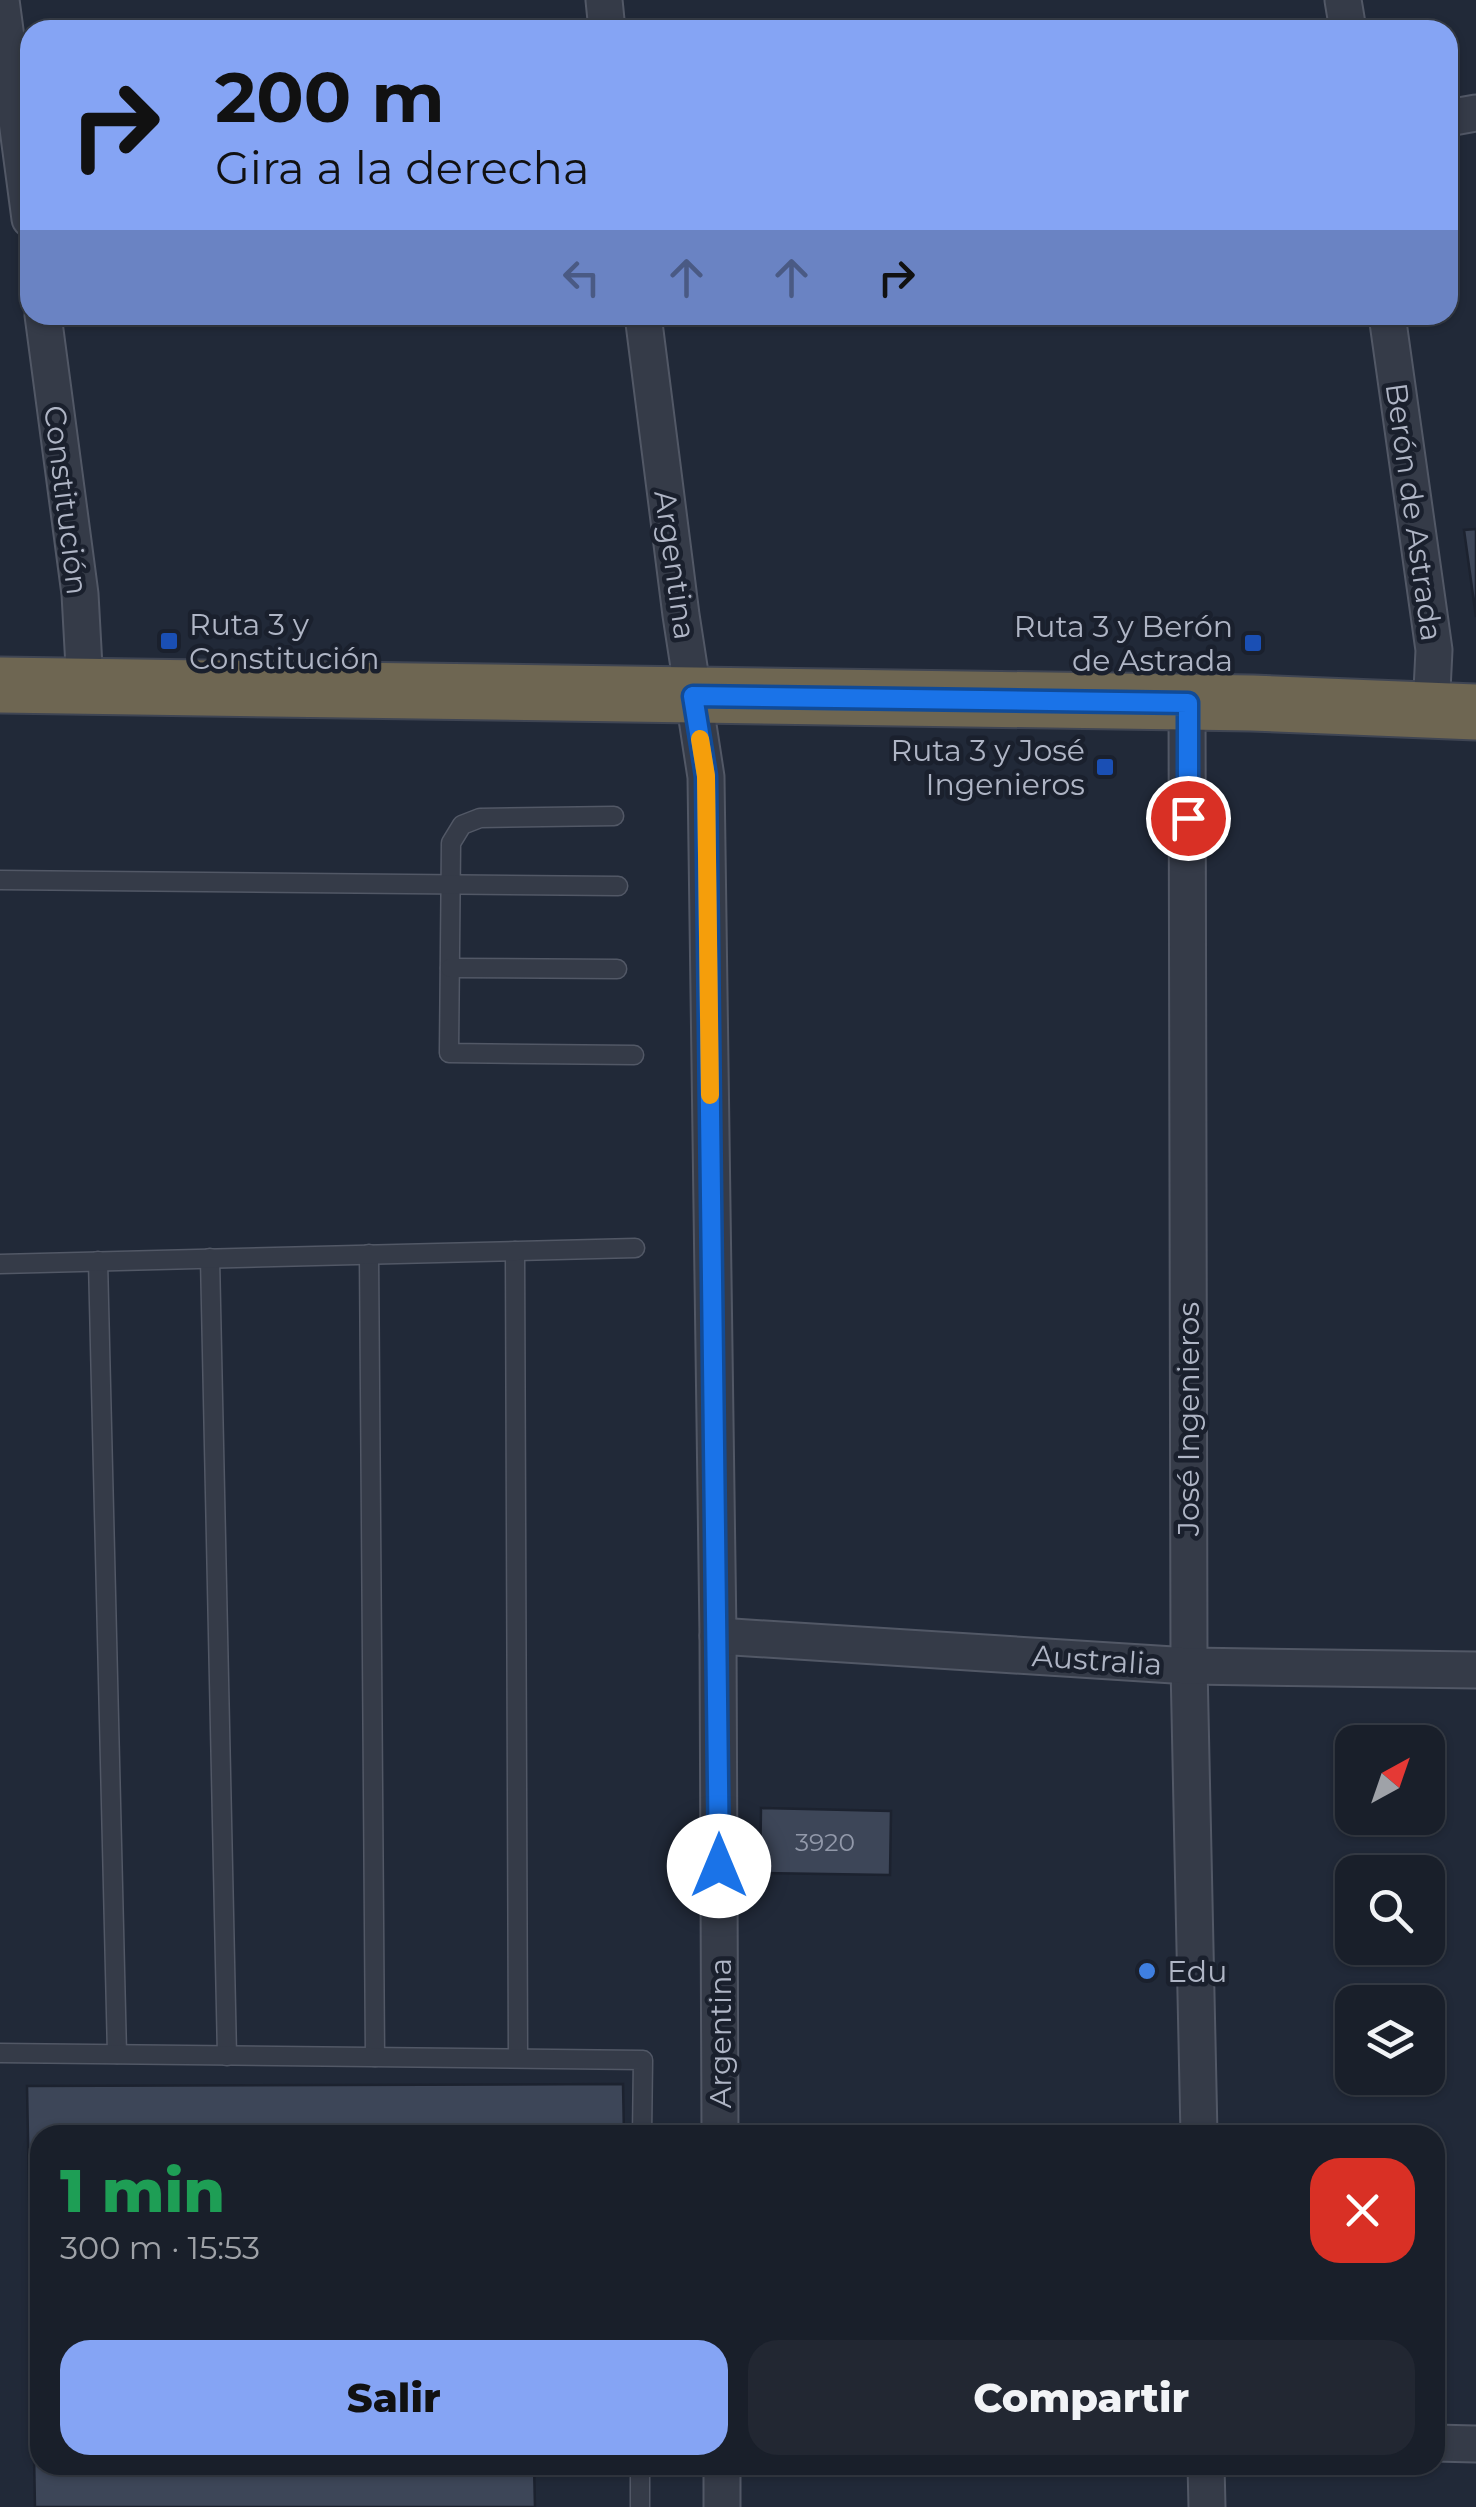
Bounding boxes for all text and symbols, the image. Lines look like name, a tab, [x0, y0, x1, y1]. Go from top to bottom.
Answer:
text: 200 m	[215, 54, 445, 140]
icon: right	[50, 60, 180, 190]
text: Gira a la derecha	[215, 140, 590, 195]
icon: left	[554, 250, 609, 305]
icon: ahead	[659, 250, 714, 305]
icon: ahead	[764, 250, 819, 305]
icon: right	[869, 250, 924, 305]
street label: Berón de Astrada	[1378, 380, 1450, 644]
street label: Constitución	[36, 403, 96, 597]
street label: Argentina	[646, 488, 704, 642]
place label: Ruta 3 y Constitución	[189, 606, 379, 677]
place label: Ruta 3 y Berón de Astrada	[1014, 608, 1233, 679]
marker: Ruta 3 y Constitución	[158, 630, 180, 652]
marker: Ruta 3 y Berón de Astrada	[1242, 632, 1264, 654]
place label: Ruta 3 y José Ingenieros	[891, 732, 1085, 803]
marker: Ruta 3 y José Ingenieros	[1094, 756, 1116, 778]
pin	[1146, 776, 1231, 861]
icon: arrive	[1161, 791, 1216, 846]
street label: José Ingenieros	[1170, 1302, 1207, 1537]
street label: Australia	[1031, 1637, 1163, 1683]
north arrow	[1335, 1725, 1445, 1835]
map controls	[1335, 1725, 1445, 2095]
position arrow	[667, 1814, 771, 1918]
house number: 3920	[795, 1827, 855, 1857]
button: search	[1335, 1855, 1445, 1965]
place label: Edu	[1167, 1953, 1227, 1990]
street label: Argentina	[702, 1958, 739, 2108]
marker: Edu	[1136, 1960, 1158, 1982]
button: layers	[1335, 1985, 1445, 2095]
text: 1 min	[60, 2154, 225, 2227]
button: close	[1310, 2158, 1415, 2263]
text: 300 m · 15:53	[60, 2228, 260, 2267]
button: Salir	[60, 2340, 728, 2455]
button: Compartir	[748, 2340, 1415, 2455]

